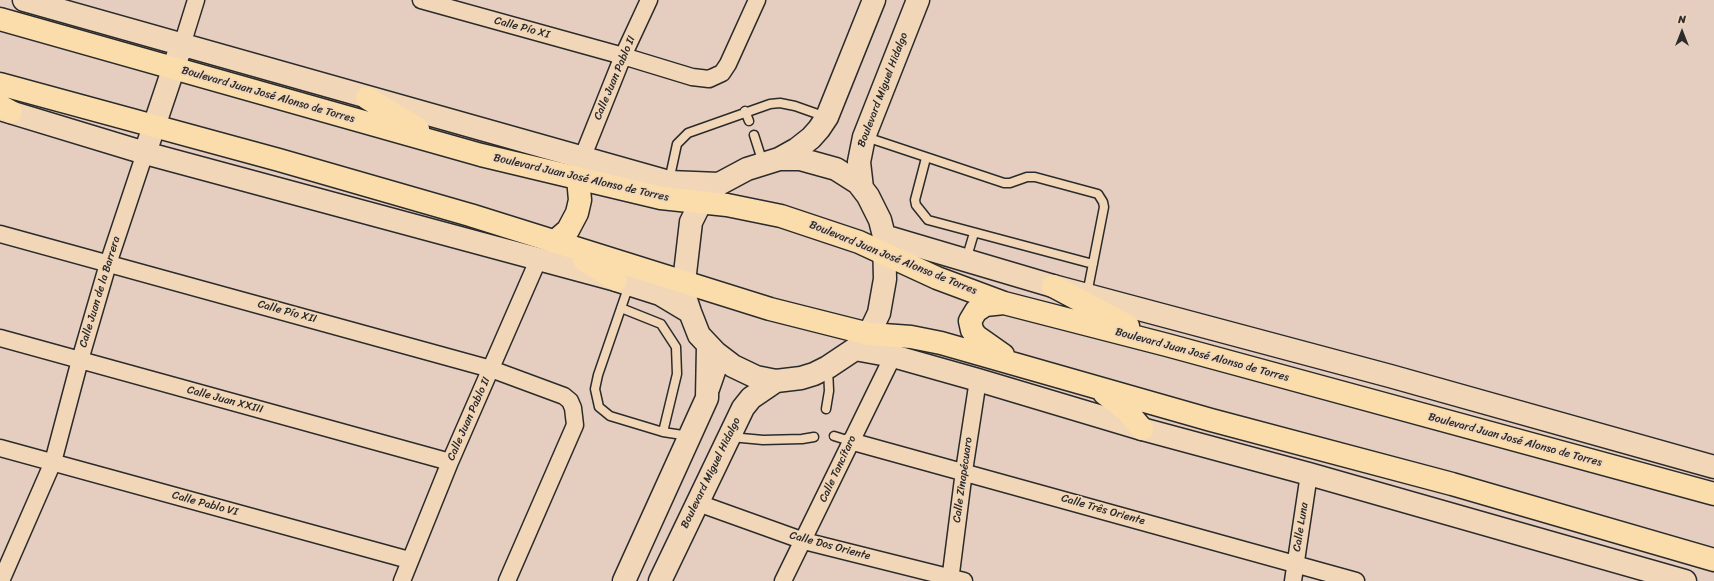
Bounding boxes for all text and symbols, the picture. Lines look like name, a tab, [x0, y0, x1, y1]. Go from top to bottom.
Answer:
text: N	[1678, 10, 1686, 29]
north arrow	[1662, 12, 1702, 52]
street label: Calle Pío XI	[493, 14, 551, 42]
street label: Boulevard Miguel Hidalgo	[855, 31, 911, 149]
street label: Calle Juan Pablo II	[591, 34, 639, 122]
street label: Boulevard Juan José Alonso de Torres	[180, 64, 356, 126]
street label: Boulevard Juan José Alonso de Torres	[492, 151, 670, 205]
street label: Boulevard Juan José Alonso de Torres	[807, 218, 979, 298]
street label: Calle Juan de la Barrera	[77, 235, 123, 349]
street label: Calle Pío XII	[256, 298, 318, 326]
street label: Boulevard Juan José Alonso de Torres	[1114, 325, 1290, 385]
street label: Calle Juan Pablo II	[445, 375, 493, 463]
street label: Calle Juan XXIII	[186, 384, 264, 416]
street label: Boulevard Juan José Alonso de Torres	[1427, 410, 1603, 470]
street label: Boulevard Miguel Hidalgo	[678, 415, 744, 531]
street label: Calle Tancítaro	[817, 434, 859, 504]
street label: Calle Zinapécuaro	[950, 436, 976, 524]
street label: Calle Pablo VI	[171, 489, 239, 519]
street label: Calle Três Oriente	[1060, 492, 1146, 528]
street label: Calle Luna	[1291, 501, 1311, 553]
street label: Calle Dos Oriente	[788, 529, 872, 563]

